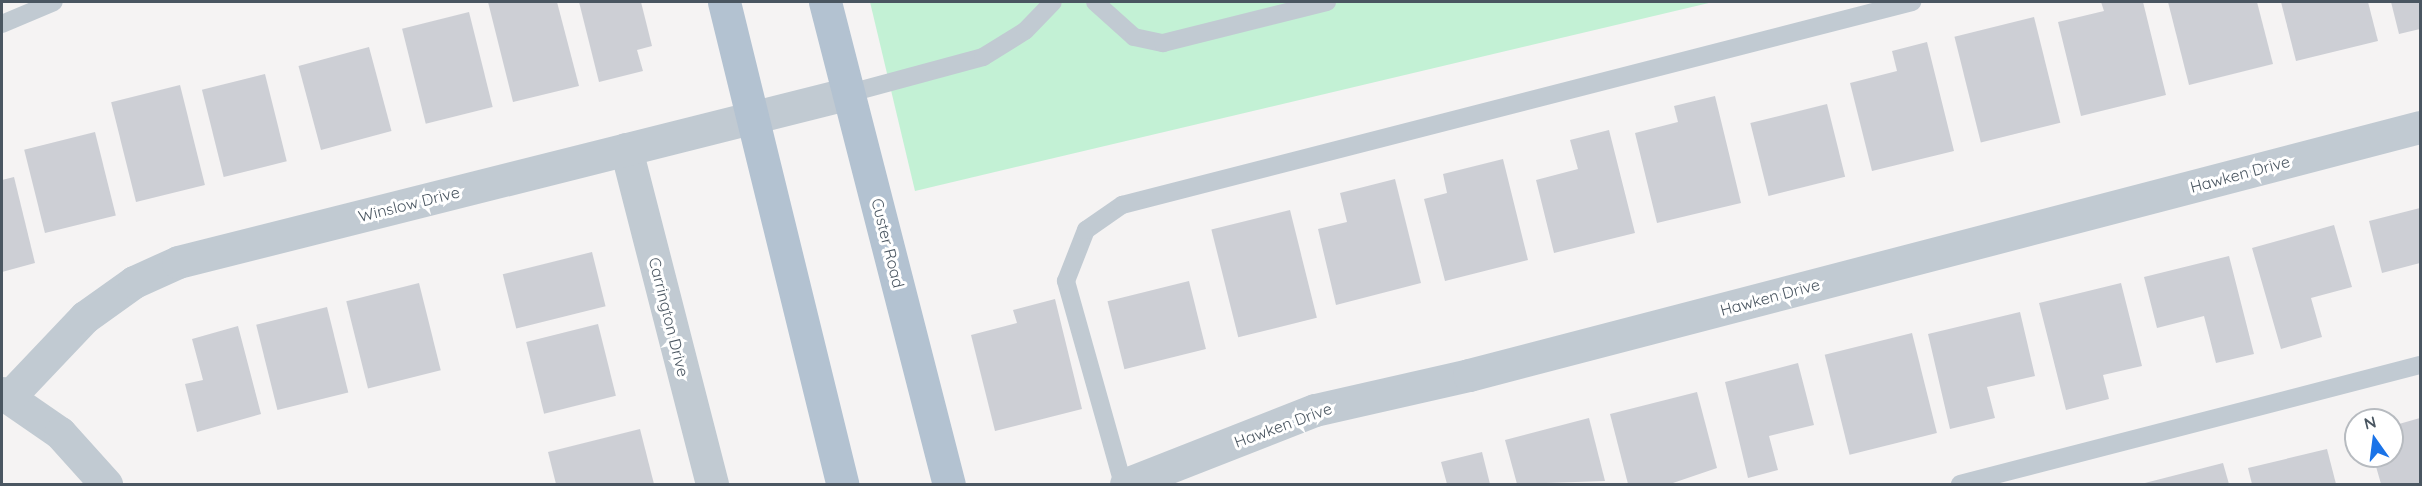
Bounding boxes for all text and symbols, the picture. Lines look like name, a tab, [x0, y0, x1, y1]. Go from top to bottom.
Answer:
street label: Hawken Drive	[2188, 151, 2292, 197]
street label: Winslow Drive	[356, 182, 462, 226]
street label: Custer Road	[868, 196, 908, 290]
street label: Carrington Drive	[645, 255, 693, 379]
street label: Hawken Drive	[1718, 274, 1822, 320]
street label: Hawken Drive	[1232, 398, 1334, 452]
north arrow	[2344, 408, 2404, 468]
text: N	[2362, 411, 2378, 434]

